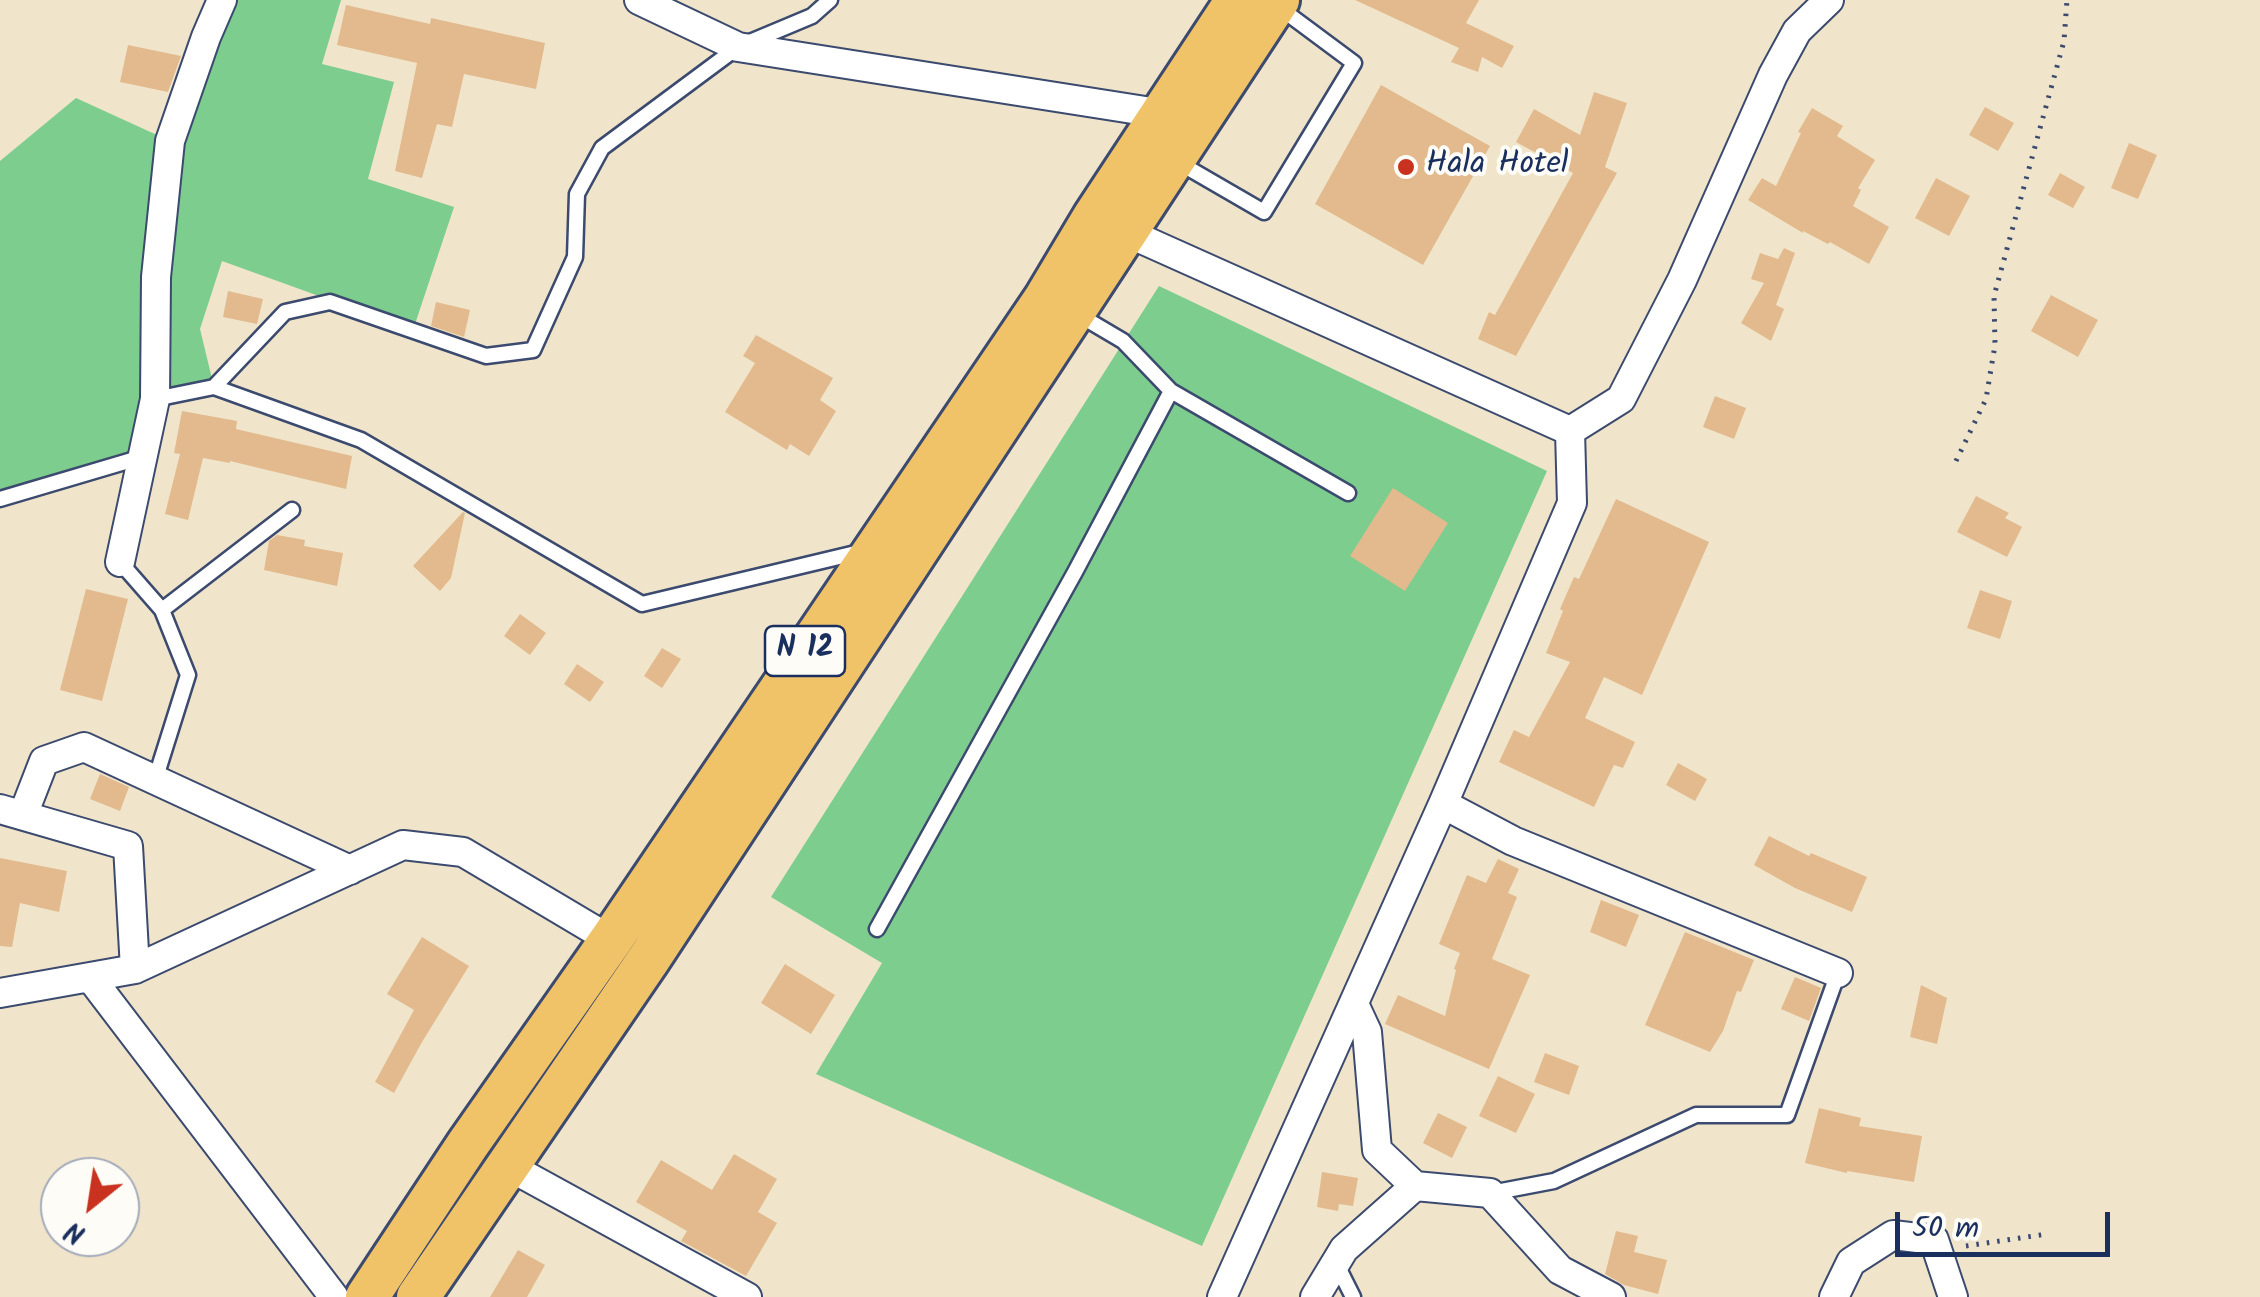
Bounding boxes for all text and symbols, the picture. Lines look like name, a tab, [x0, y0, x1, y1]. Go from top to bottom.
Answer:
place label: Hala Hotel	[1426, 148, 1569, 186]
marker: Hala Hotel	[1395, 156, 1417, 178]
road number: N 12	[765, 626, 845, 676]
north arrow	[40, 1157, 140, 1257]
scale bar	[1900, 1192, 2115, 1254]
text: 50 m	[1912, 1205, 1979, 1253]
text: N	[57, 1208, 95, 1256]

